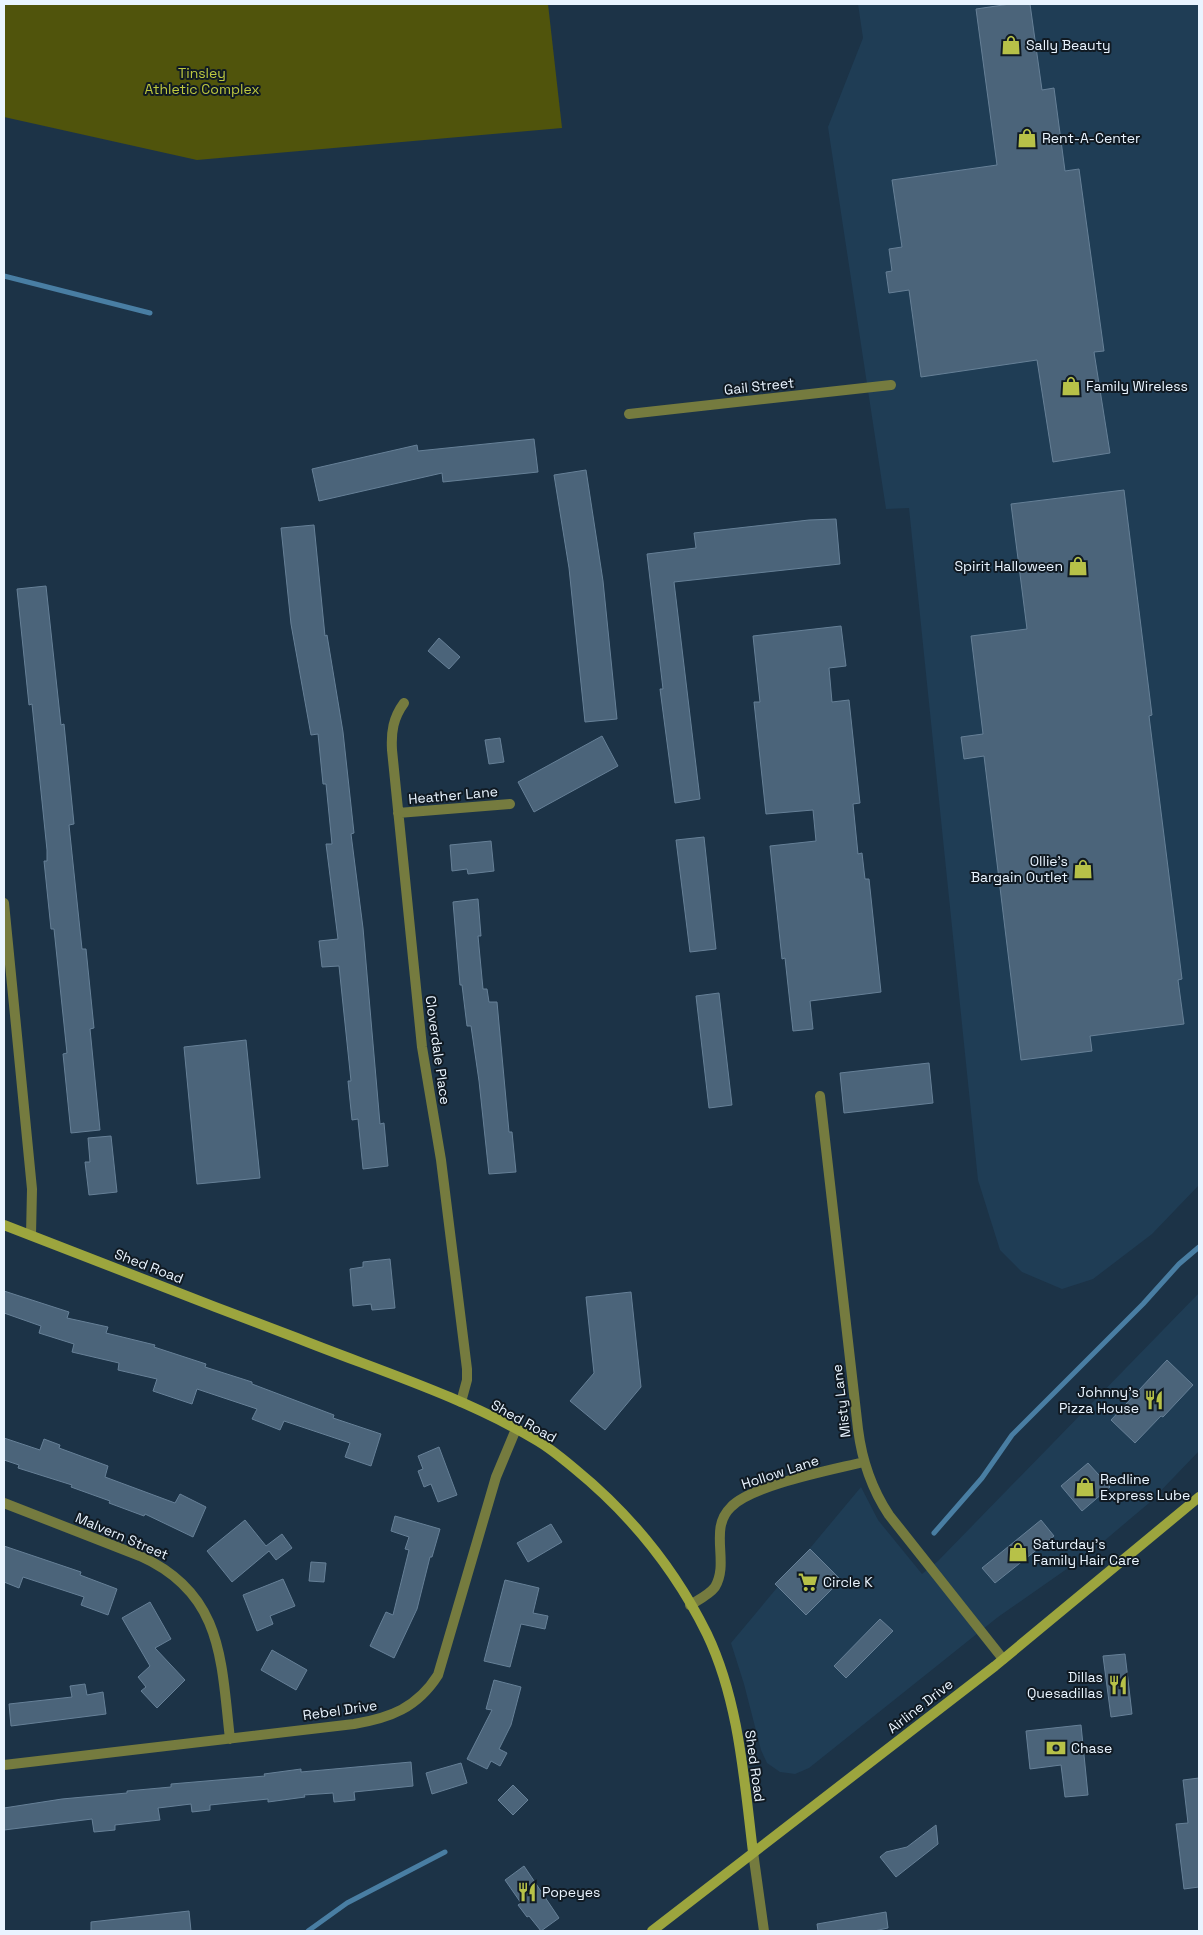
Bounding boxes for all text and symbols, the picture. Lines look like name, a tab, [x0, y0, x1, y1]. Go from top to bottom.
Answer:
shop icon: Sally Beauty	[1000, 34, 1022, 56]
place label: Sally Beauty	[1026, 36, 1111, 54]
park label: Tinsley Athletic Complex	[144, 64, 260, 98]
shop icon: Rent-A-Center	[1016, 127, 1038, 149]
place label: Rent-A-Center	[1042, 129, 1140, 147]
street label: Gail Street	[723, 373, 795, 399]
shop icon: Family Wireless	[1060, 375, 1082, 397]
place label: Family Wireless	[1086, 377, 1188, 395]
shop icon: Spirit Halloween	[1067, 555, 1089, 577]
place label: Spirit Halloween	[954, 557, 1063, 575]
street label: Heather Lane	[407, 782, 499, 808]
place label: Ollie's Bargain Outlet	[971, 852, 1068, 886]
shop icon: Ollie's Bargain Outlet	[1072, 858, 1094, 880]
street label: Cloverdale Place	[421, 994, 455, 1106]
street label: Shed Road	[112, 1245, 186, 1287]
street label: Misty Lane	[828, 1363, 854, 1439]
place label: Johnny's Pizza House	[1059, 1383, 1139, 1417]
restaurant icon: Johnny's Pizza House	[1143, 1389, 1165, 1411]
street label: Shed Road	[488, 1396, 560, 1446]
street label: Hollow Lane	[739, 1451, 821, 1493]
place label: Redline Express Lube	[1100, 1470, 1190, 1504]
shop icon: Redline Express Lube	[1074, 1476, 1096, 1498]
street label: Malvern Street	[73, 1508, 171, 1564]
place label: Saturday's Family Hair Care	[1033, 1535, 1139, 1569]
shop icon: Saturday's Family Hair Care	[1007, 1541, 1029, 1563]
supermarket icon: Circle K	[797, 1571, 819, 1593]
place label: Circle K	[823, 1573, 873, 1591]
place label: Dillas Quesadillas	[1027, 1668, 1103, 1702]
restaurant icon: Dillas Quesadillas	[1107, 1674, 1129, 1696]
street label: Airline Drive	[884, 1675, 956, 1737]
street label: Rebel Drive	[302, 1696, 378, 1724]
street label: Shed Road	[741, 1729, 769, 1803]
bank icon: Chase	[1045, 1737, 1067, 1759]
place label: Chase	[1071, 1739, 1112, 1757]
restaurant icon: Popeyes	[516, 1881, 538, 1903]
place label: Popeyes	[542, 1883, 600, 1901]

